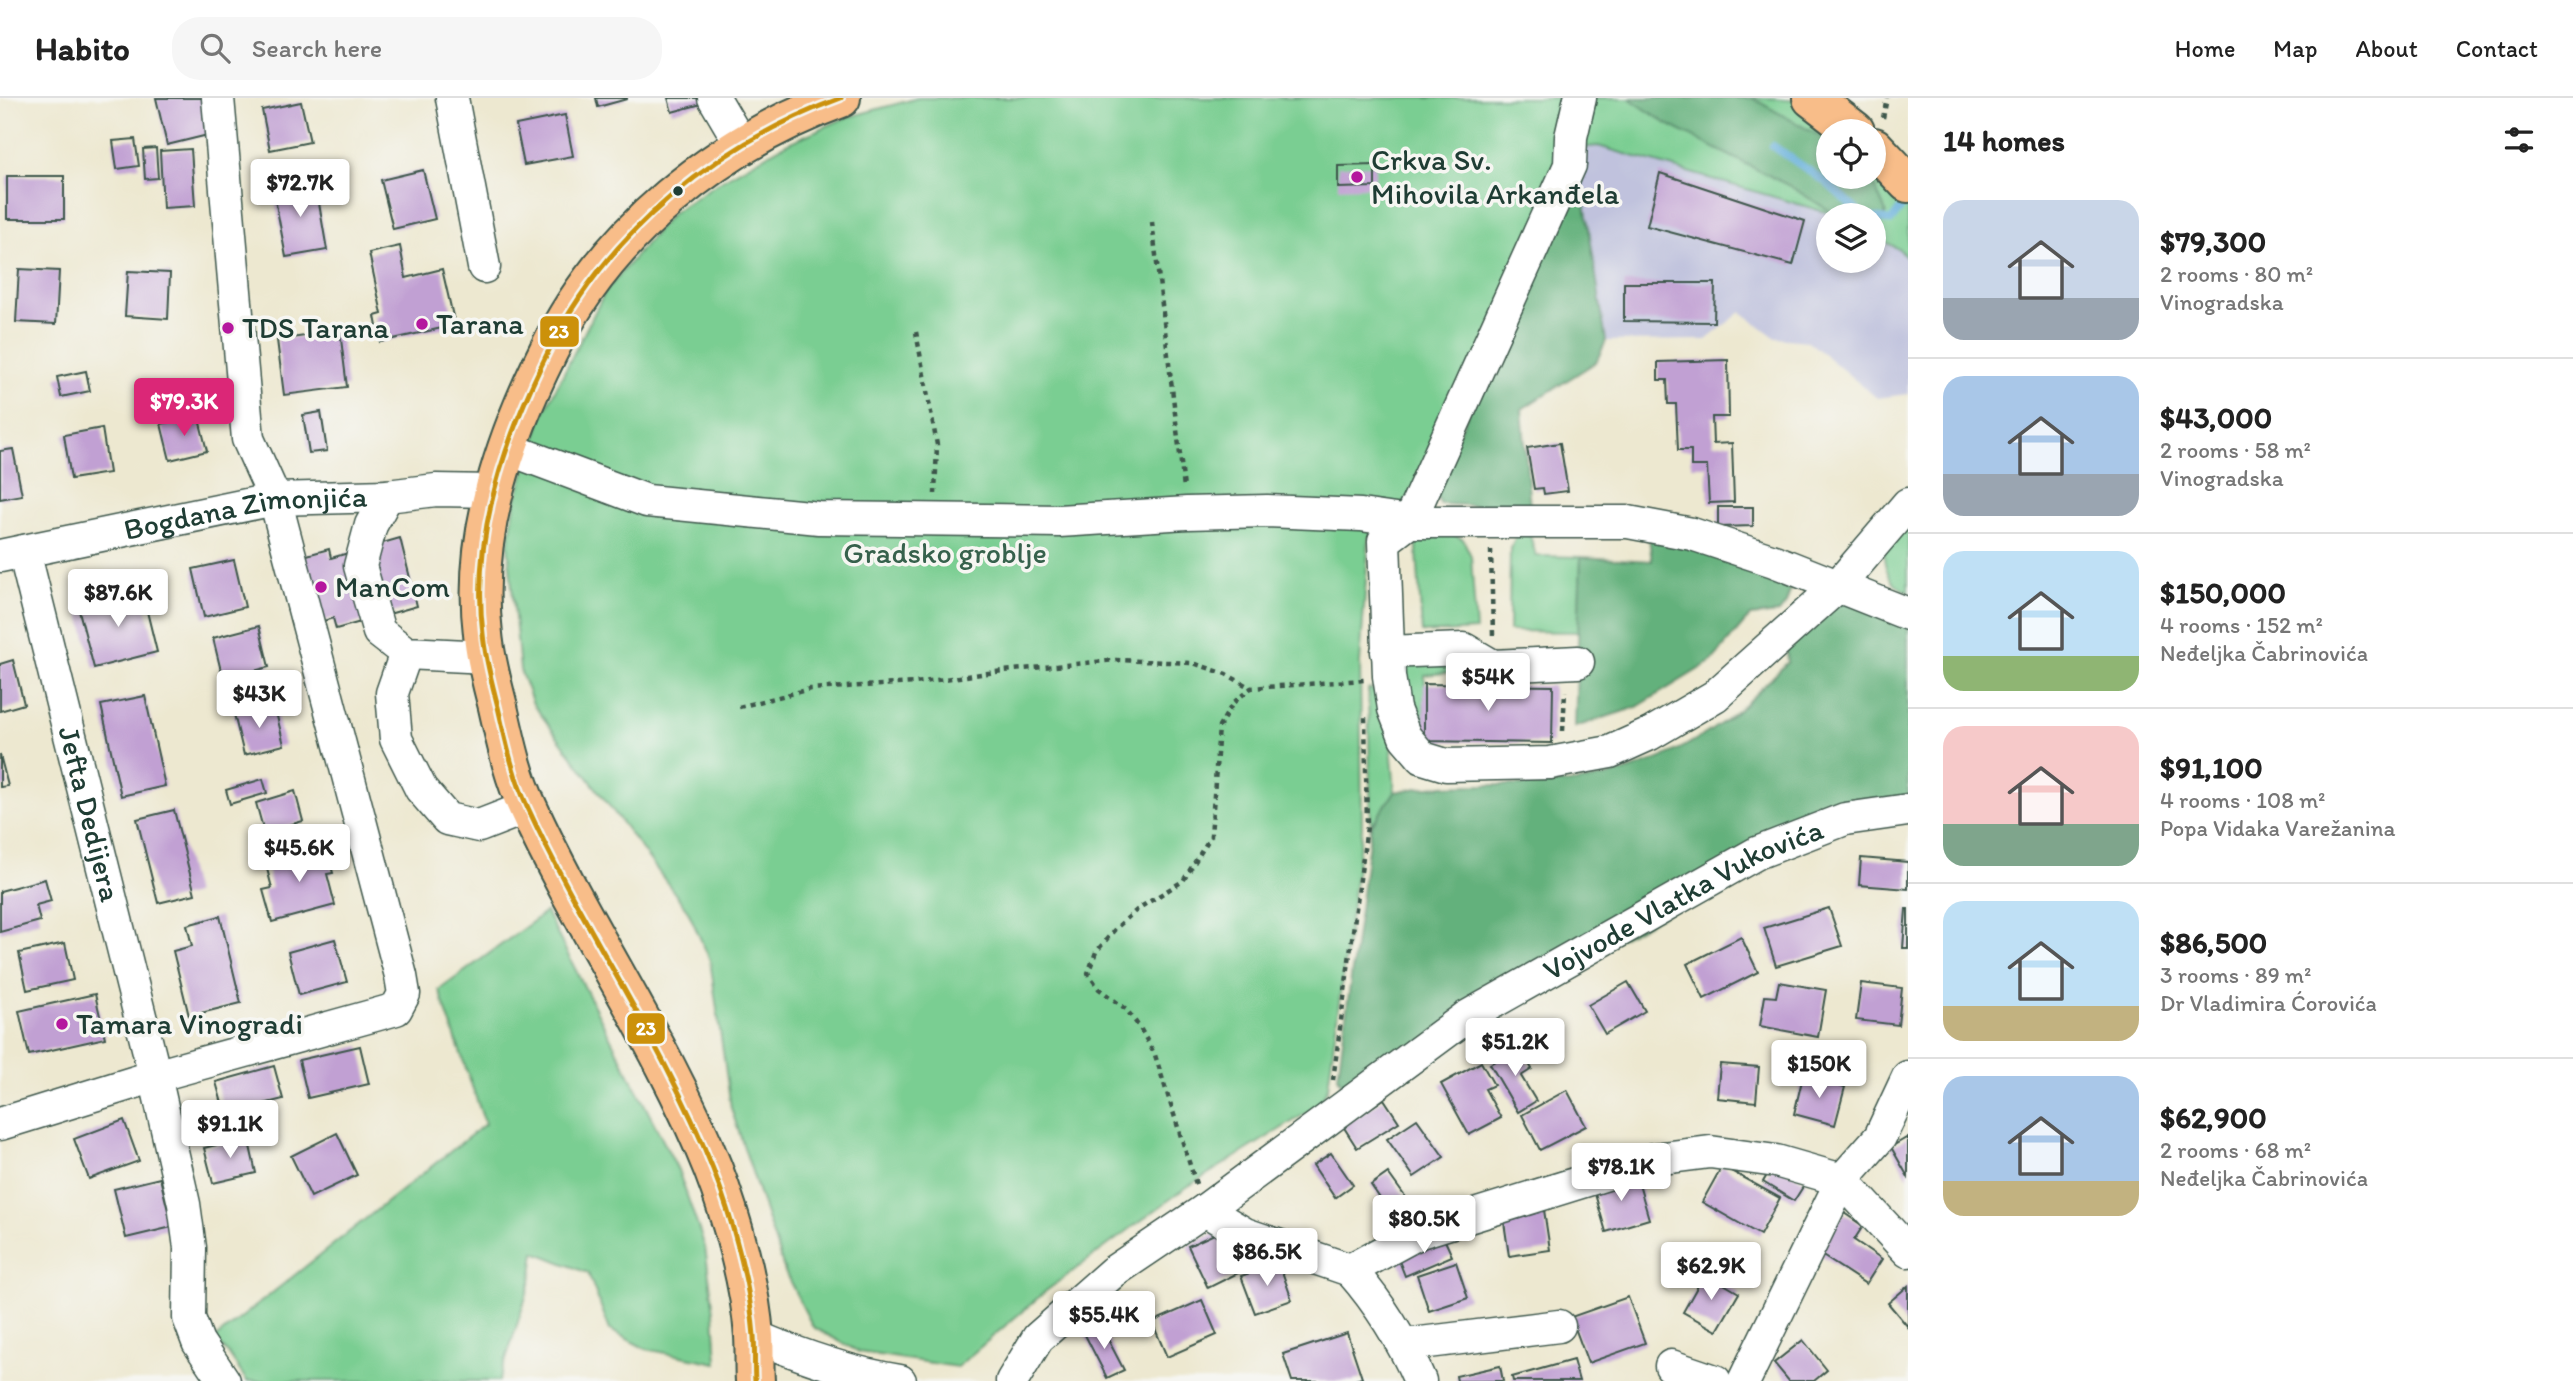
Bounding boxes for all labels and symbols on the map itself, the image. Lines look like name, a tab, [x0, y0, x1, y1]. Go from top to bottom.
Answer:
place label: Crkva Sv. Mihovila Arkanđela	[1371, 141, 1620, 212]
pin: $72.7K	[243, 159, 357, 219]
marker: Crkva Sv. Mihovila Arkanđela	[1349, 169, 1365, 185]
unlabelled marker	[671, 184, 685, 198]
place label: Tarana	[436, 305, 524, 342]
place label: TDS Tarana	[242, 309, 390, 346]
line badge: 23	[539, 315, 580, 348]
marker: Tarana	[414, 316, 430, 332]
marker: TDS Tarana	[220, 320, 236, 336]
text: 23	[549, 320, 569, 343]
pin: $79.3K	[127, 378, 241, 438]
street label: Bogdana Zimonjića	[120, 478, 368, 548]
park label: Gradsko groblje	[843, 534, 1047, 571]
place label: ManCom	[335, 568, 450, 605]
pin: $87.6K	[61, 570, 175, 629]
marker: ManCom	[313, 579, 329, 595]
pin: $54K	[1447, 654, 1529, 713]
pin: $43K	[218, 670, 300, 730]
street label: Jefta Dedijera	[50, 722, 130, 906]
street label: Vojvode Vlatka Vukovića	[1536, 810, 1829, 988]
pin: $45.6K	[242, 824, 356, 884]
place label: Tamara Vinogradi	[76, 1005, 303, 1042]
line badge: 23	[626, 1012, 666, 1045]
marker: Tamara Vinogradi	[54, 1016, 70, 1032]
text: 23	[636, 1017, 656, 1040]
pin: $51.2K	[1458, 1018, 1572, 1078]
pin: $150K	[1770, 1040, 1868, 1100]
pin: $91.1K	[173, 1100, 287, 1160]
pin: $78.1K	[1564, 1144, 1678, 1203]
pin: $80.5K	[1367, 1196, 1481, 1255]
pin: $86.5K	[1210, 1228, 1324, 1288]
pin: $62.9K	[1654, 1242, 1768, 1302]
pin: $55.4K	[1047, 1292, 1161, 1351]

